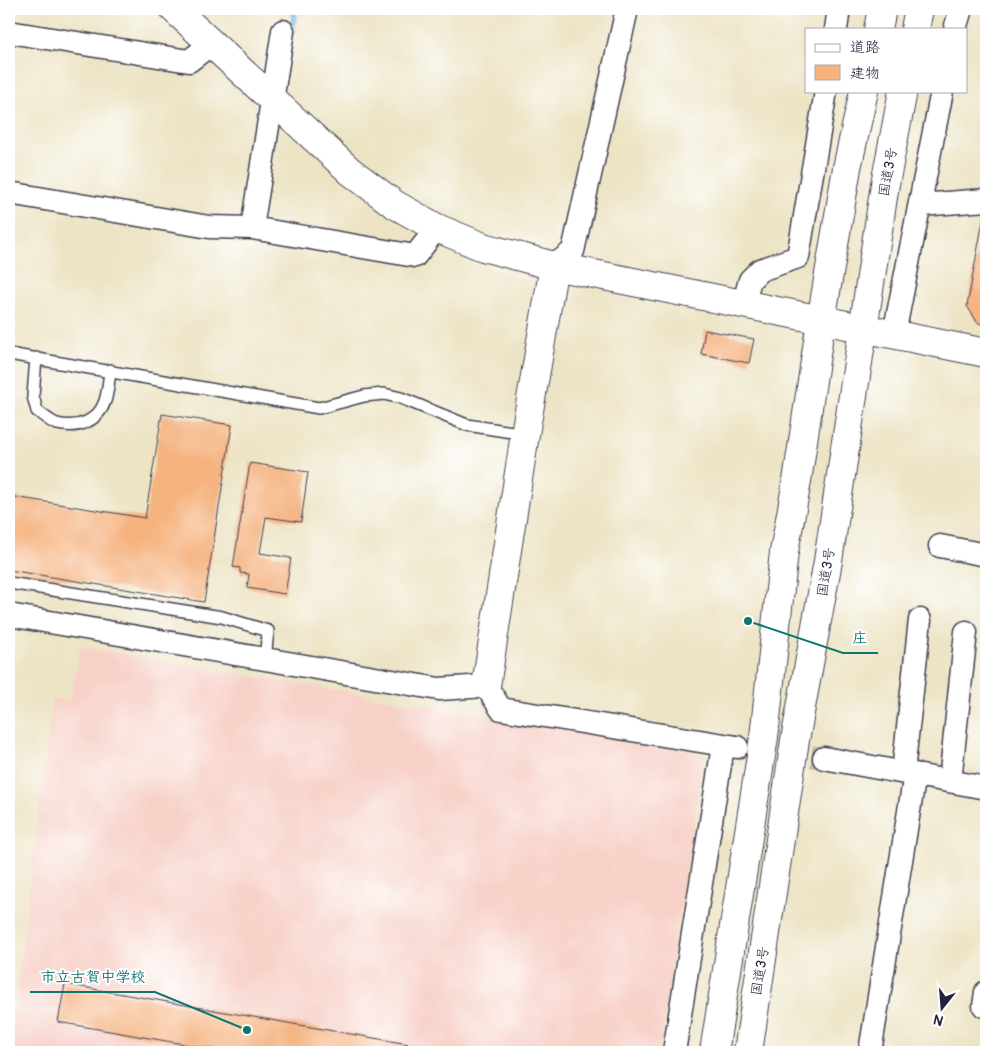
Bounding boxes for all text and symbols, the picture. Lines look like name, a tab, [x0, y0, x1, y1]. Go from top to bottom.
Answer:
legend	[805, 28, 968, 92]
text: 道路	[850, 38, 880, 57]
text: 建物	[850, 64, 880, 83]
street label: 国道3号	[875, 146, 901, 198]
street label: 国道3号	[814, 546, 838, 598]
callout: 庄	[843, 623, 878, 653]
text: 庄	[852, 629, 868, 648]
street label: 国道3号	[748, 945, 772, 997]
callout: 市立古賀中学校	[30, 962, 155, 992]
text: 市立古賀中学校	[40, 968, 146, 987]
north arrow	[918, 984, 968, 1034]
text: N	[931, 1010, 945, 1029]

